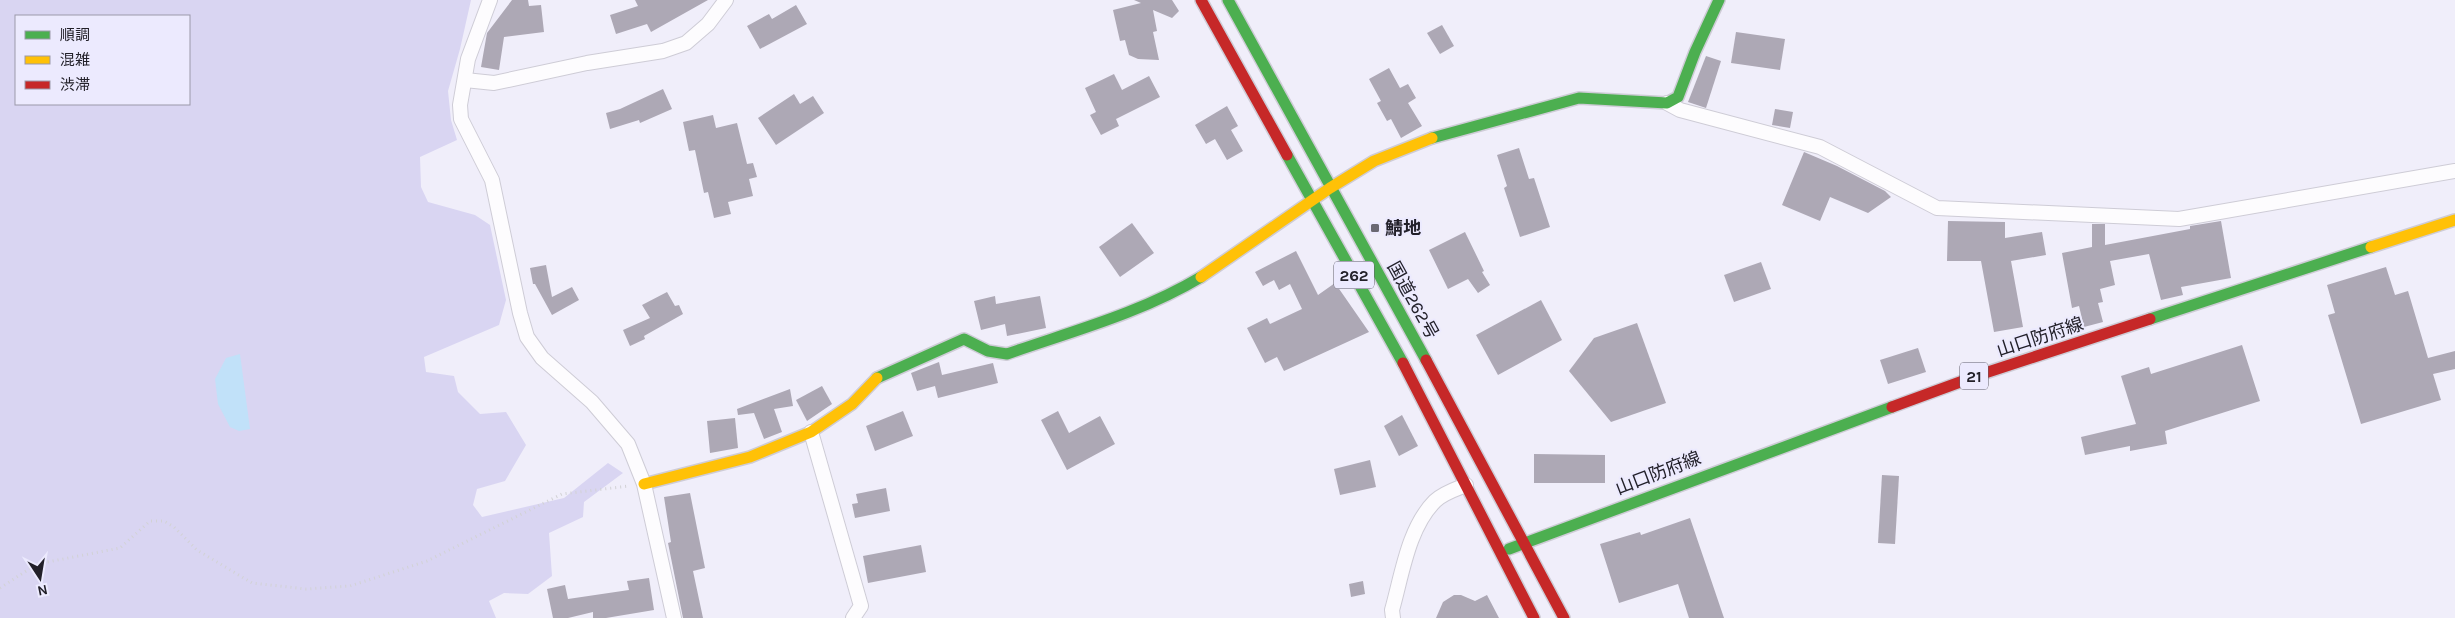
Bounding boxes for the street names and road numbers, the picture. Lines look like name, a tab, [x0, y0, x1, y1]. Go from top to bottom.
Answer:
street label: 国道262号	[1383, 257, 1443, 343]
road number: 262	[1334, 262, 1374, 288]
street label: 山口防府線	[1994, 313, 2086, 361]
road number: 21	[1960, 362, 1988, 390]
street label: 山口防府線	[1612, 447, 1704, 499]

